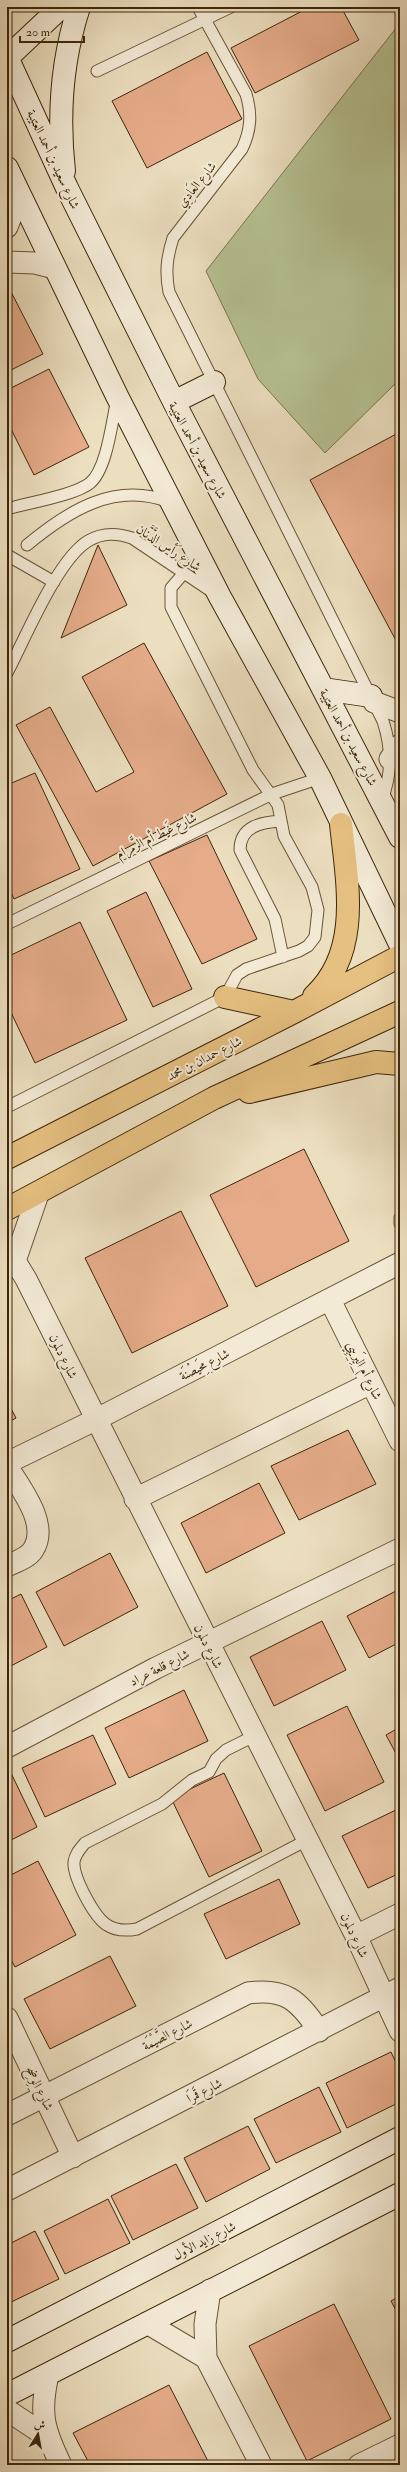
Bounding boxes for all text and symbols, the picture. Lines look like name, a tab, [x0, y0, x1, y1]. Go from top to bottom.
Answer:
scale bar	[20, 18, 84, 44]
text: 20 m	[26, 25, 51, 40]
street label: شارع سعيد بن أحمد العتيبة	[20, 107, 84, 213]
street label: شارع العَادِي	[172, 157, 222, 213]
street label: شارع سعيد بن أحمد العتيبة	[162, 399, 230, 503]
street label: شارع رَأس الدَّنَّان	[131, 518, 206, 577]
street label: شارع سعيد بن أحمد العتيبة	[313, 686, 381, 790]
street label: شارع غَيط أم الرَّمرام	[112, 806, 201, 865]
street label: شارع حمدان بن محمد	[164, 1033, 246, 1087]
street label: شارع دلمون	[43, 1331, 81, 1383]
street label: شارع أم اليِرَيبِي	[340, 1338, 387, 1404]
street label: شارع مِحَيصْنَة	[176, 1344, 234, 1387]
street label: شارع دلمون	[187, 1622, 226, 1673]
street label: شارع قلعة عراد	[127, 1646, 193, 1692]
street label: شارع دلمون	[334, 1910, 371, 1962]
street label: شارع الصَّيْمَة	[138, 2012, 196, 2057]
street label: شارع الوِضِح	[19, 2064, 57, 2115]
street label: شارع قَمرَا	[183, 2073, 226, 2109]
street label: شارع زايد الأول	[170, 2217, 240, 2266]
north arrow	[18, 2414, 58, 2454]
text: ش	[33, 2417, 46, 2432]

